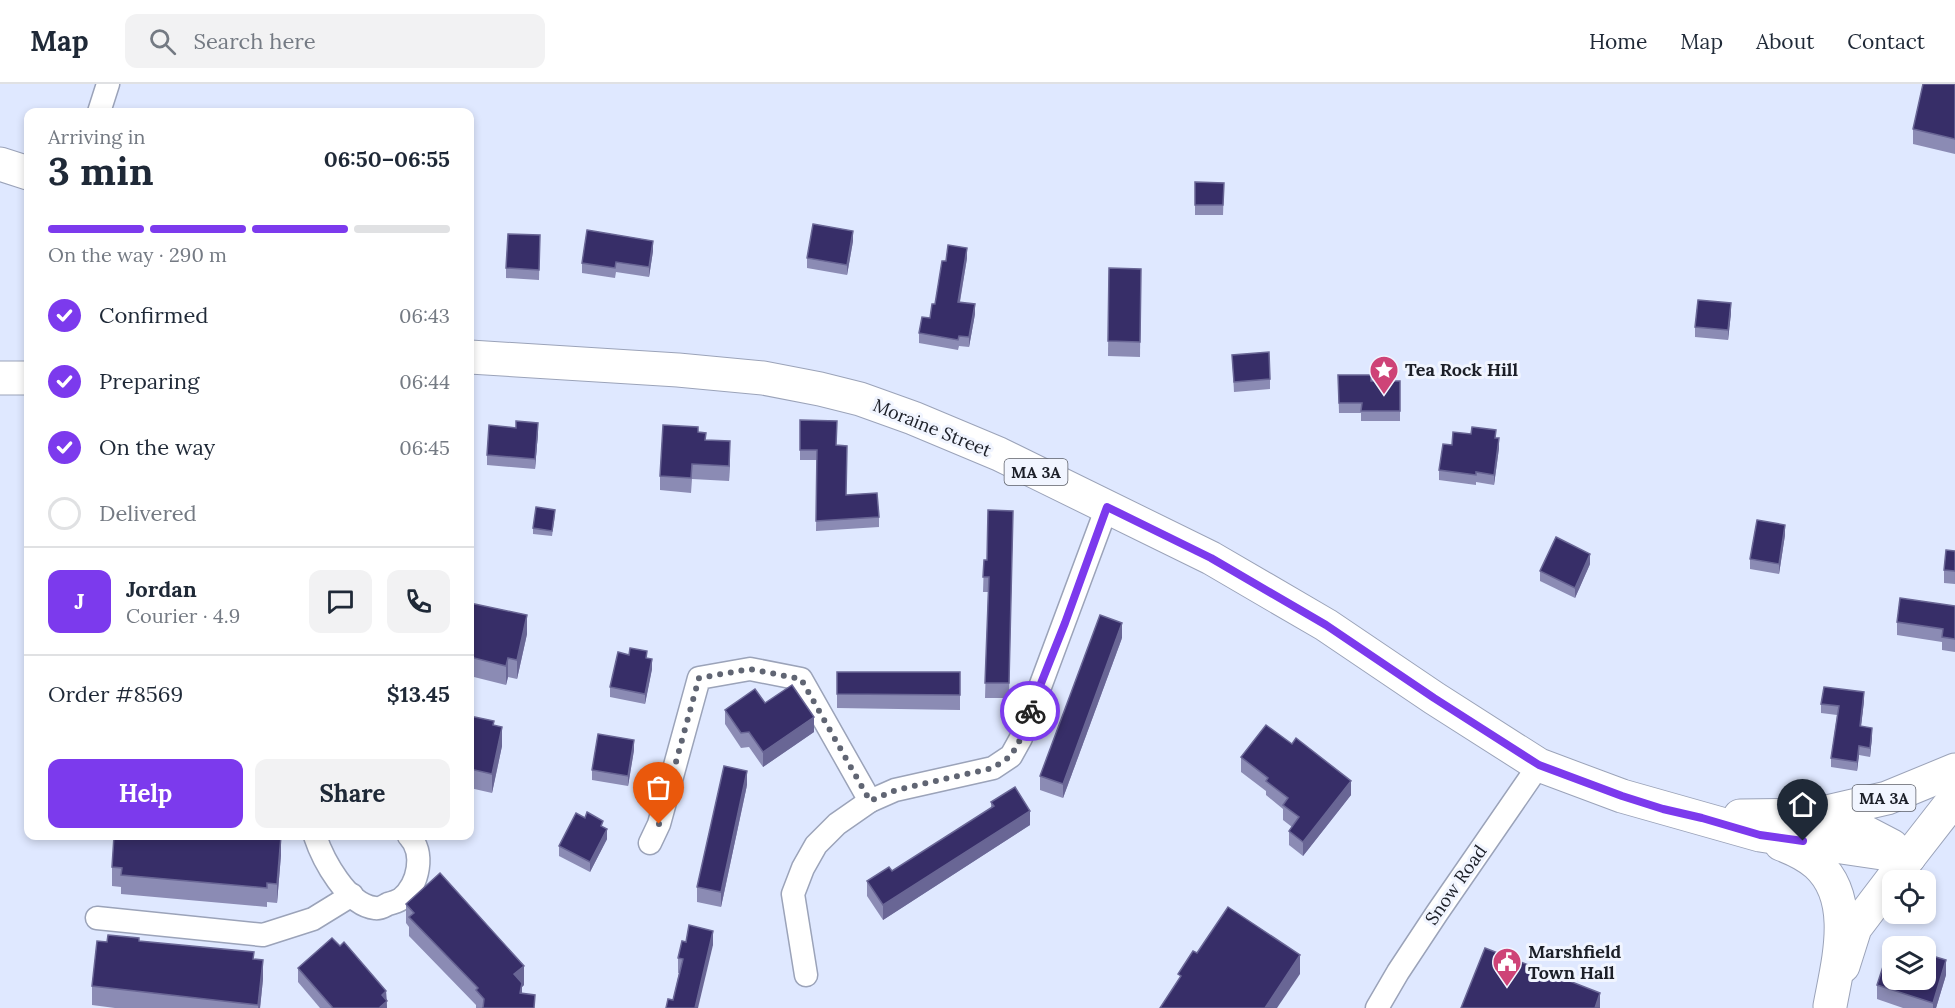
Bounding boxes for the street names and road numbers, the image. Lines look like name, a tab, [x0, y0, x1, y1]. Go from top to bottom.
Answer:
street label: Moraine Street	[870, 393, 995, 462]
road number: MA 3A	[1004, 459, 1068, 485]
road number: MA 3A	[1852, 785, 1916, 811]
street label: Snow Road	[1420, 840, 1492, 929]

